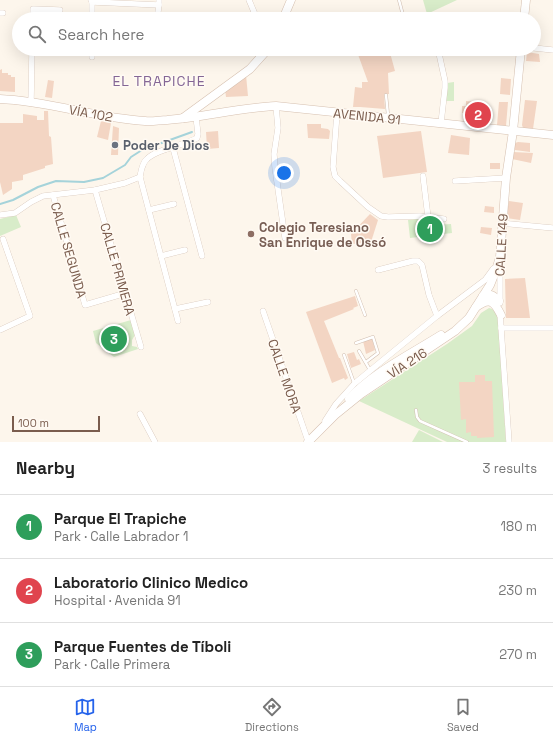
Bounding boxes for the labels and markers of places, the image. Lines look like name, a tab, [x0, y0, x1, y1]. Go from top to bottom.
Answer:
pin: 2	[465, 100, 491, 130]
place label: Poder De Dios	[123, 137, 209, 154]
marker: Poder De Dios	[110, 140, 120, 150]
pin: 1	[417, 214, 443, 244]
place label: Colegio Teresiano San Enrique de Ossó	[259, 219, 386, 251]
marker: Colegio Teresiano San Enrique de Ossó	[246, 229, 256, 239]
pin: 3	[101, 324, 127, 354]

